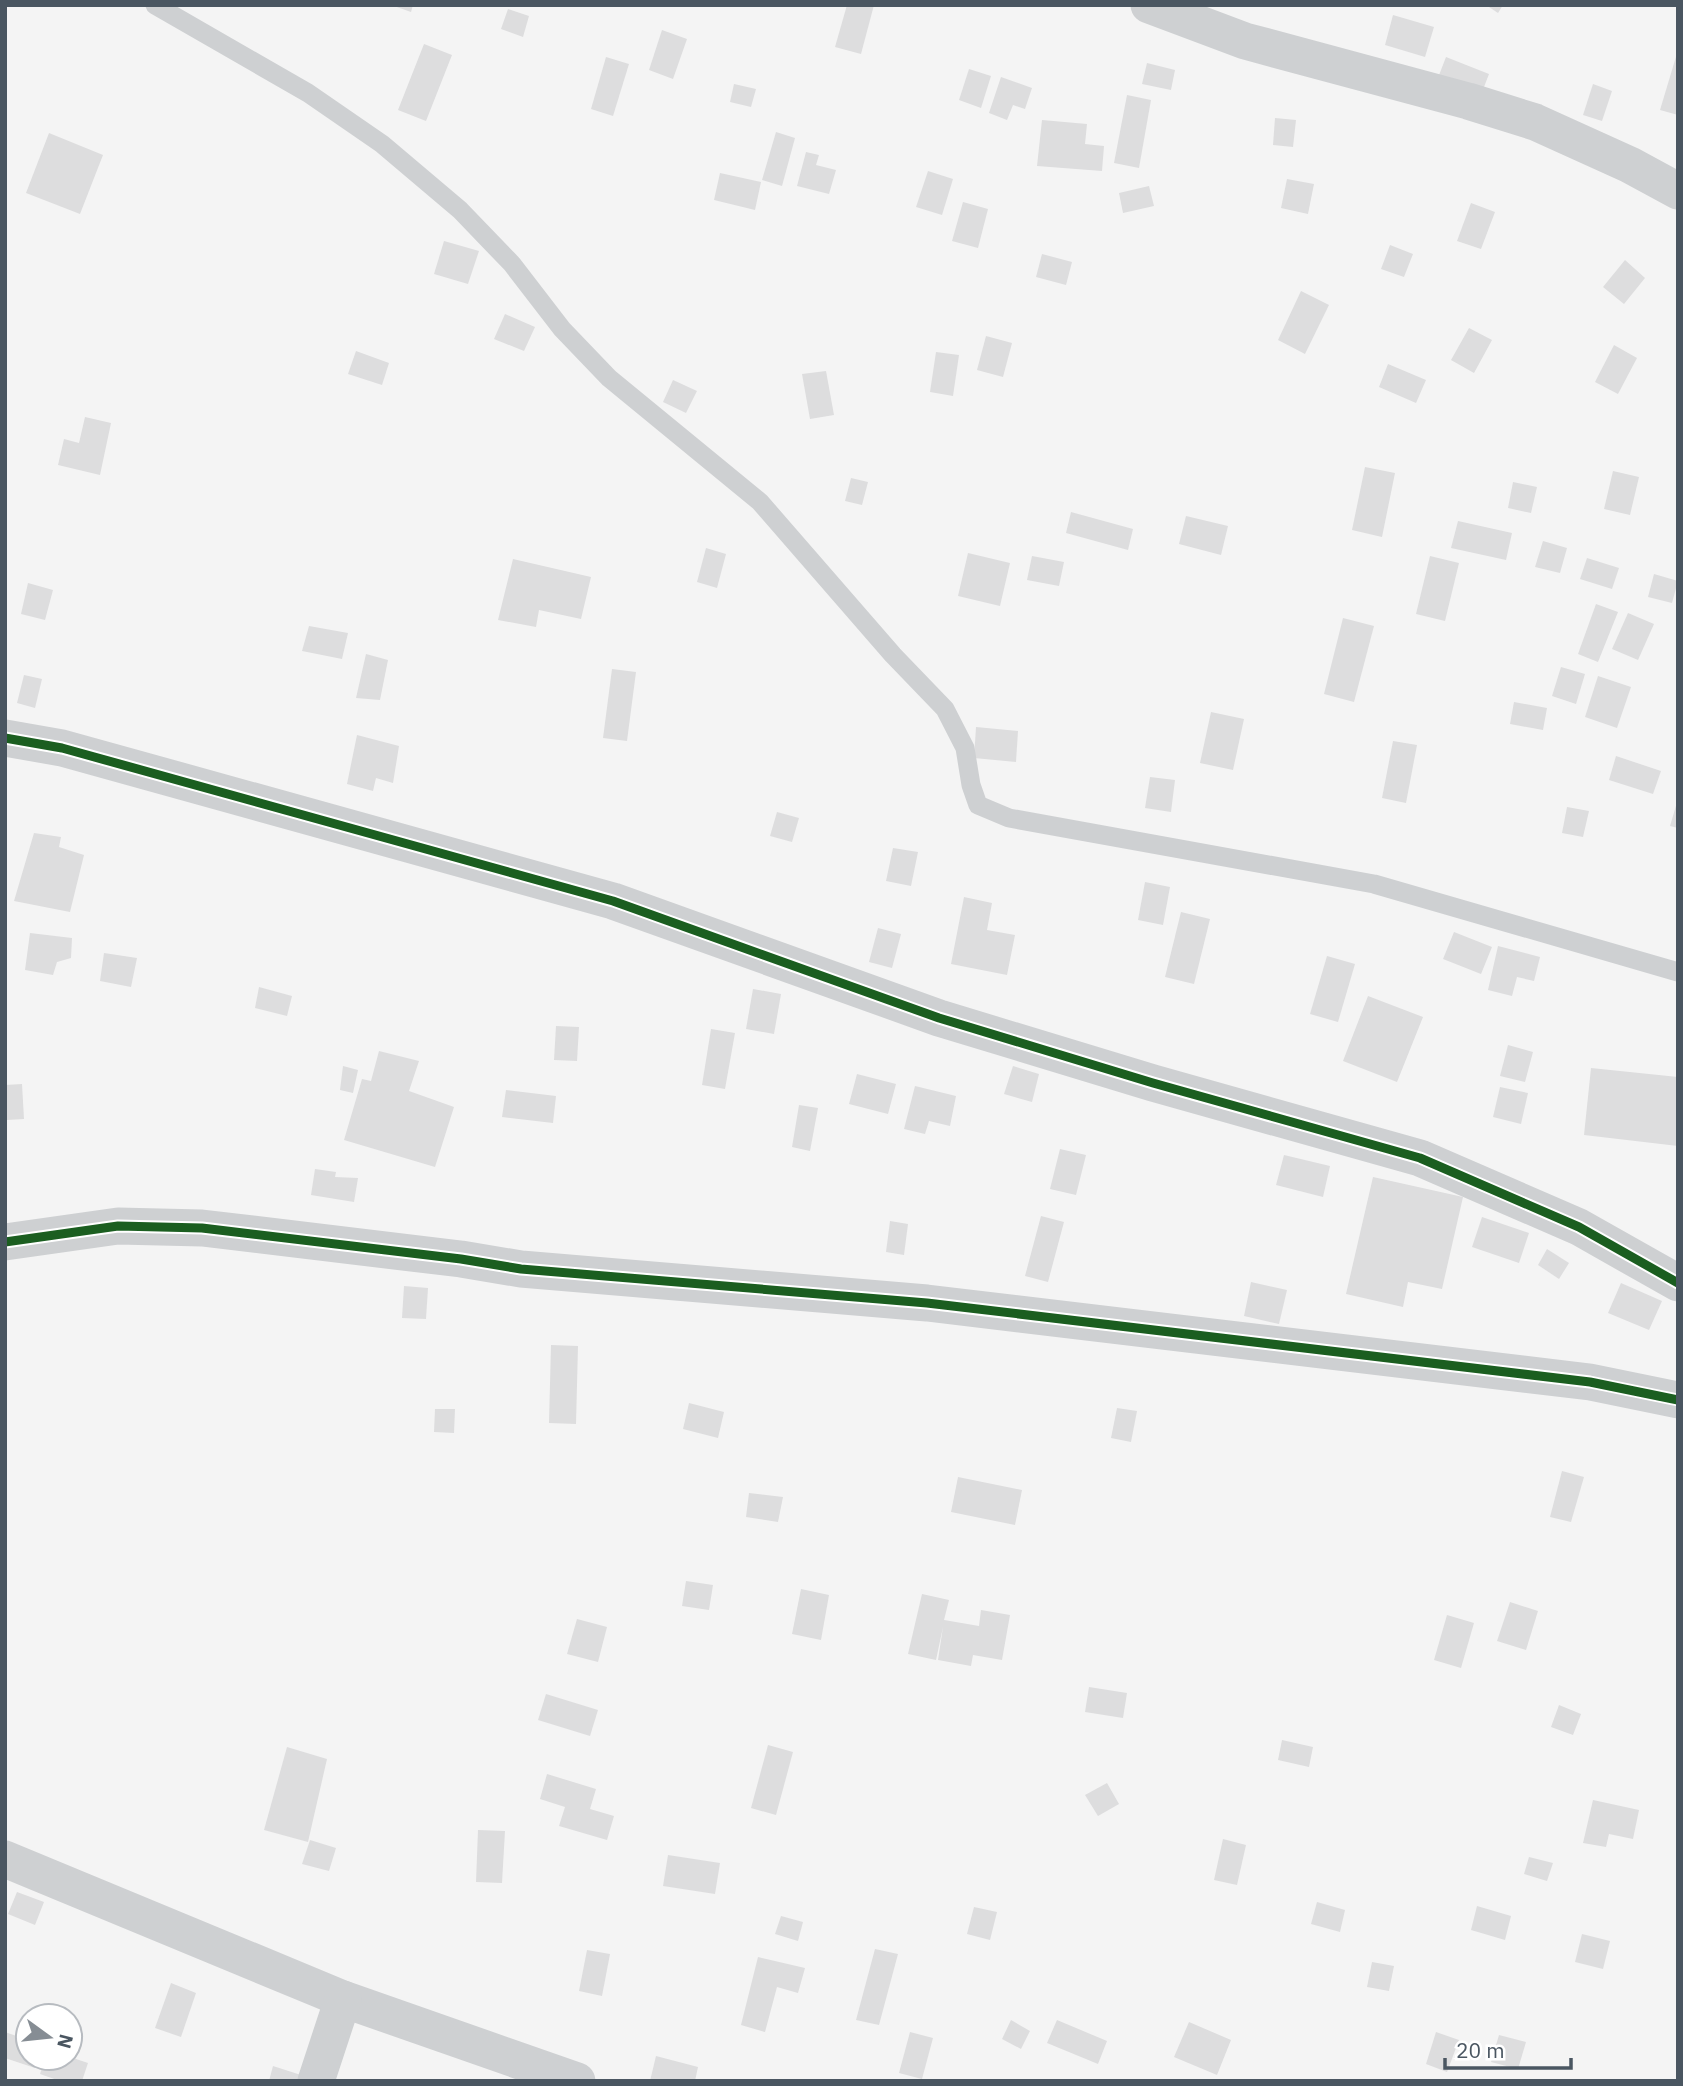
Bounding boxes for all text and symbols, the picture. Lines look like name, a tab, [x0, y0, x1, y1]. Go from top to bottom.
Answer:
north arrow	[14, 2002, 84, 2072]
scale bar	[1445, 2026, 1571, 2070]
text: N	[52, 2032, 79, 2051]
text: 20 m	[1456, 2036, 1505, 2064]

